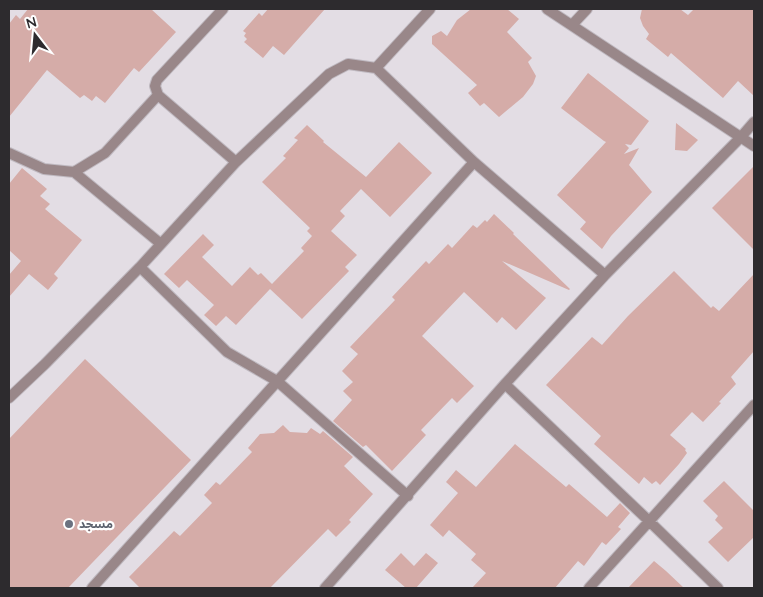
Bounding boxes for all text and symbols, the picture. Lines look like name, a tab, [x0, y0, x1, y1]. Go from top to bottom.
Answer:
north arrow	[10, 10, 60, 60]
text: N	[24, 12, 39, 33]
place label: مسجد	[79, 516, 113, 531]
marker: مسجد	[63, 518, 75, 530]

